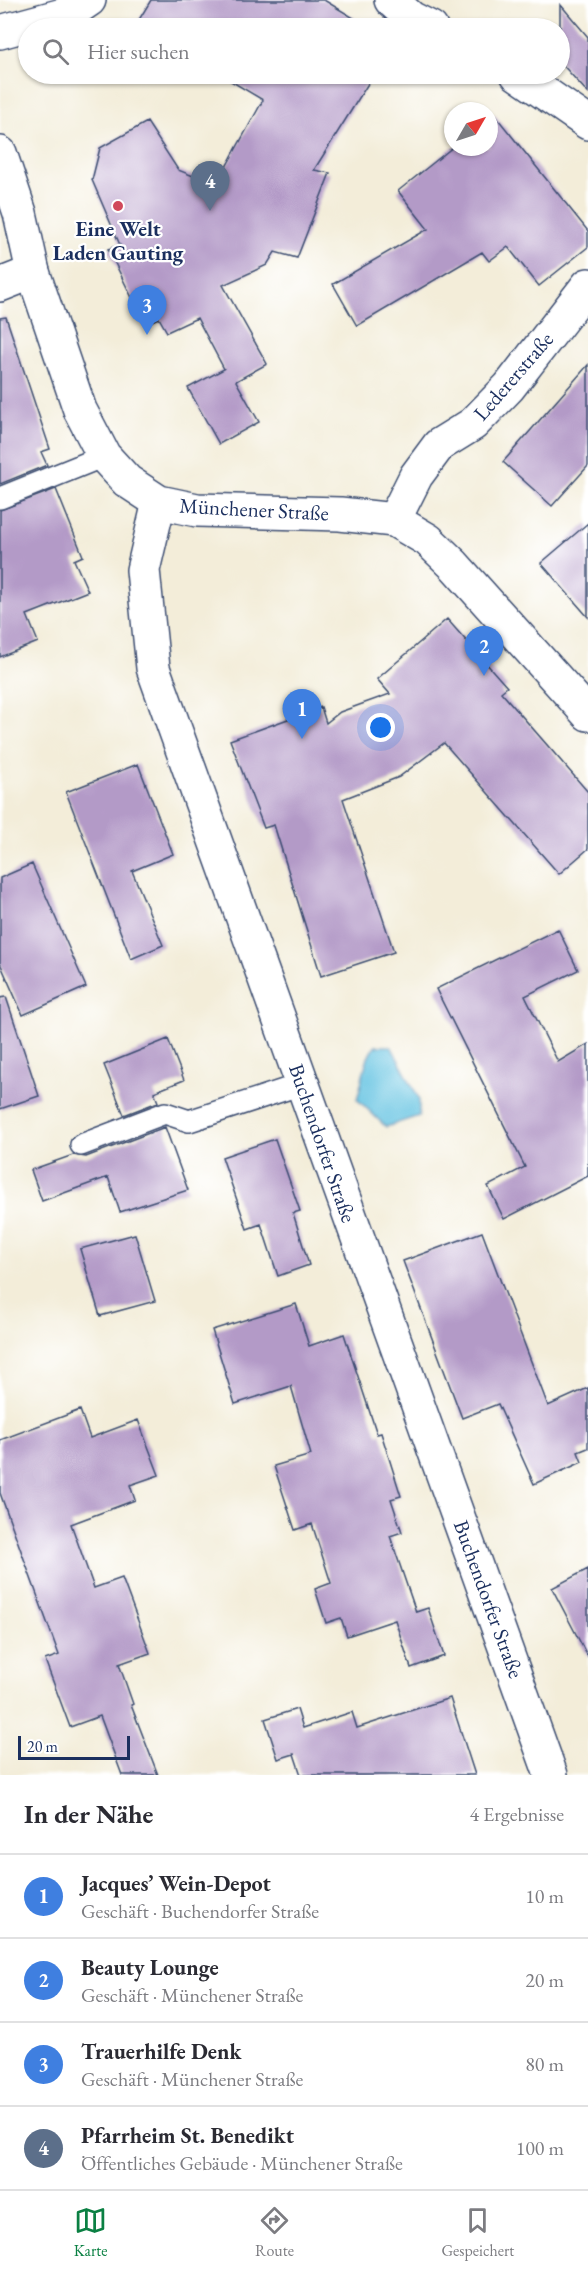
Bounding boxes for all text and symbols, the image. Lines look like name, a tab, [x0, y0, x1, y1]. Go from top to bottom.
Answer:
search box	[18, 18, 570, 84]
icon: search	[39, 35, 72, 68]
text: Hier suchen	[87, 37, 190, 66]
north arrow	[444, 102, 498, 156]
pin: 4	[190, 162, 230, 211]
marker: Eine Welt Laden Gauting	[111, 199, 125, 213]
place label: Eine Welt Laden Gauting	[53, 215, 184, 266]
pin: 3	[128, 286, 166, 335]
street label: Ledererstraße	[467, 326, 559, 426]
street label: Münchener Straße	[179, 492, 329, 526]
pin: 2	[464, 626, 504, 676]
pin: 1	[282, 690, 322, 739]
your location	[366, 713, 395, 742]
street label: Buchendorfer Straße	[283, 1060, 363, 1226]
street label: Buchendorfer Straße	[448, 1516, 530, 1682]
scale bar	[18, 1733, 130, 1760]
text: 20 m	[27, 1736, 58, 1757]
text: In der Nähe	[24, 1797, 153, 1831]
text: 4 Ergebnisse	[469, 1801, 564, 1827]
text: Jacques’ Wein-Depot	[81, 1869, 271, 1898]
text: 1	[38, 1883, 49, 1909]
text: 10 m	[525, 1883, 564, 1909]
text: Geschäft · Buchendorfer Straße	[81, 1898, 319, 1924]
text: Beauty Lounge	[81, 1953, 219, 1982]
text: 2	[38, 1967, 49, 1993]
text: 20 m	[525, 1967, 564, 1993]
text: Geschäft · Münchener Straße	[81, 1982, 303, 2008]
text: Trauerhilfe Denk	[81, 2037, 241, 2066]
text: 3	[38, 2051, 49, 2077]
text: 80 m	[525, 2051, 564, 2077]
text: Geschäft · Münchener Straße	[81, 2066, 303, 2092]
text: Pfarrheim St. Benedikt	[81, 2121, 294, 2150]
text: 4	[38, 2135, 49, 2161]
text: 100 m	[516, 2135, 564, 2161]
text: Öffentliches Gebäude · Münchener Straße	[81, 2150, 403, 2176]
tab: Karte	[74, 2204, 108, 2261]
tab: Route	[255, 2204, 294, 2261]
tab: Gespeichert	[441, 2204, 514, 2261]

